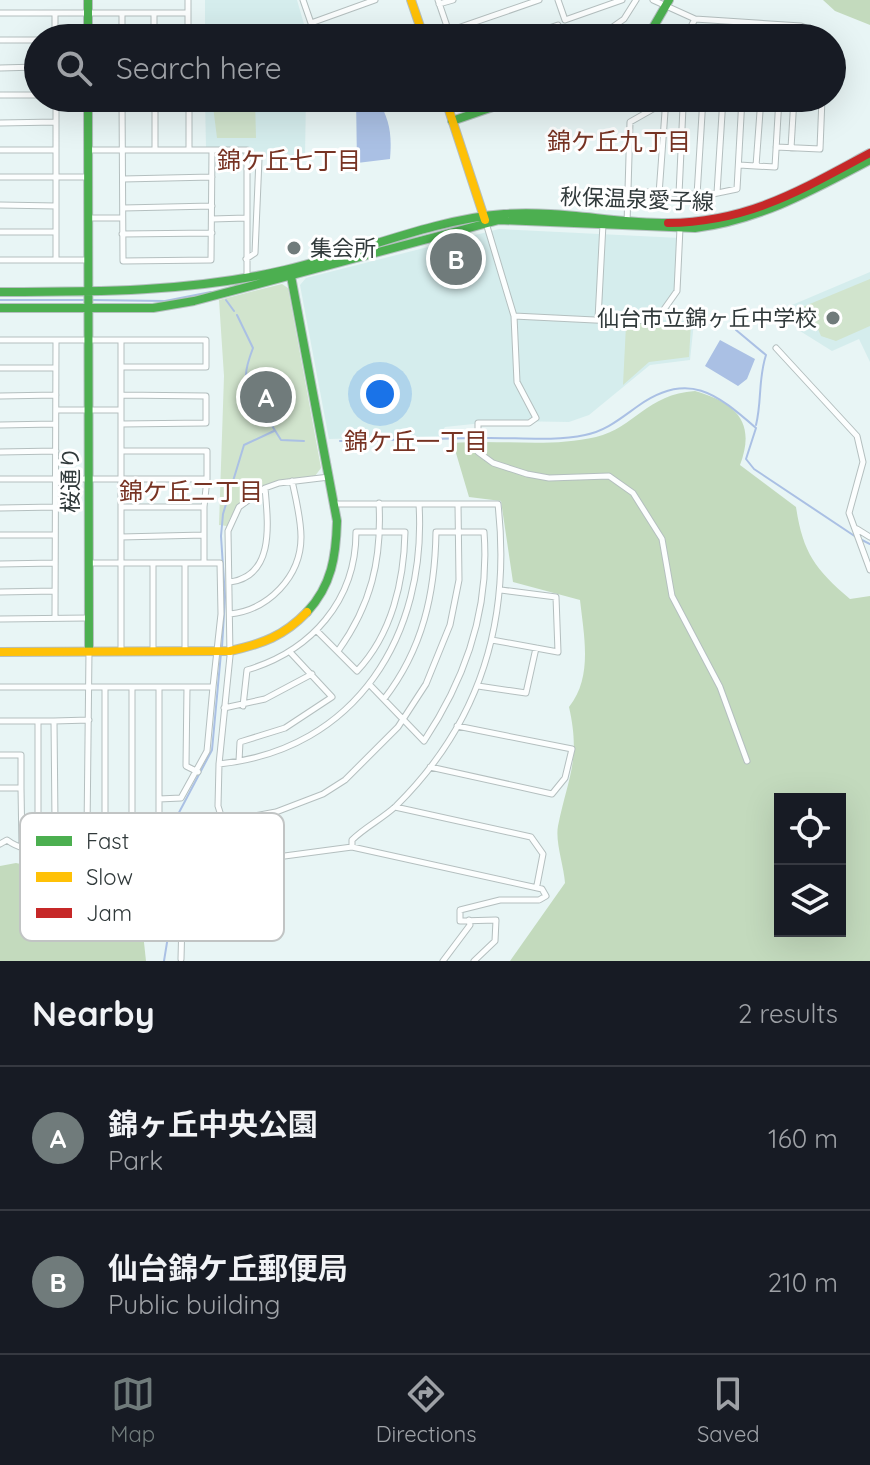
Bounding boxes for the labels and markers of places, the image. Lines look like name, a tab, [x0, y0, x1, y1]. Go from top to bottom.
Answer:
pin: B	[430, 229, 482, 289]
place label: 集会所	[310, 234, 376, 262]
marker: 集会所	[285, 239, 303, 257]
place label: 仙台市立錦ヶ丘中学校	[597, 304, 817, 332]
marker: 仙台市立錦ヶ丘中学校	[824, 309, 842, 327]
pin: A	[240, 367, 292, 427]

